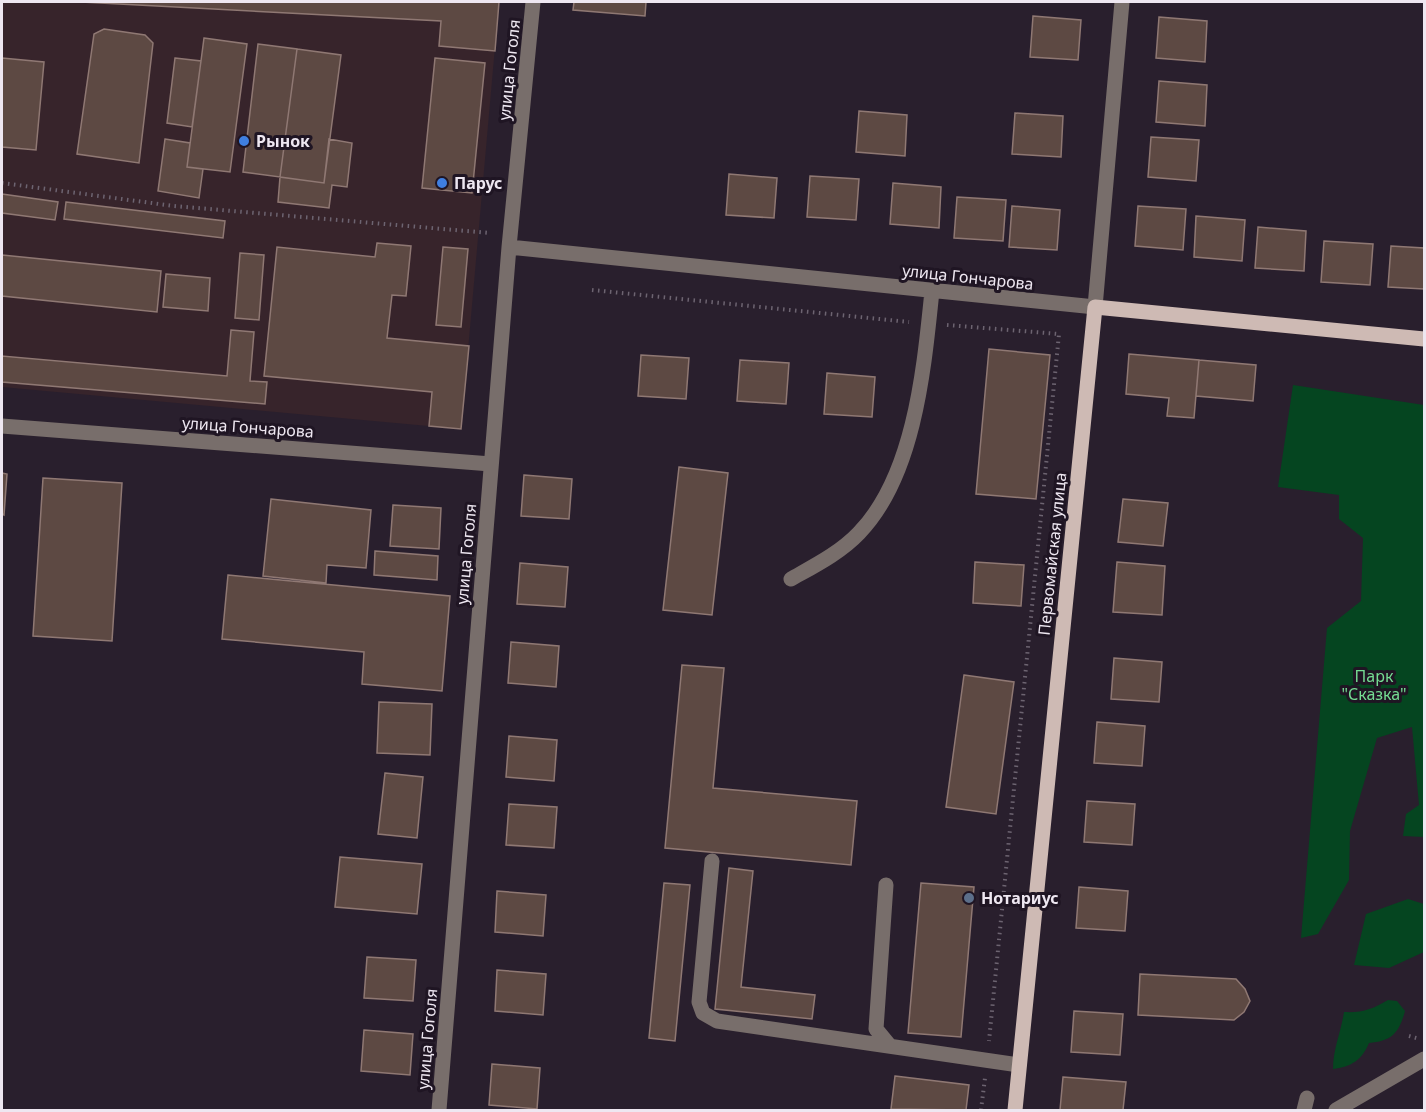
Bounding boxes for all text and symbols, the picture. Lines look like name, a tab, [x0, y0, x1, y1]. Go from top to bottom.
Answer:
street label: улица Гоголя	[493, 18, 525, 122]
place label: Рынок	[256, 130, 310, 152]
marker: Рынок	[237, 134, 251, 148]
place label: Парус	[454, 172, 502, 194]
marker: Парус	[435, 176, 449, 190]
street label: улица Гончарова	[901, 259, 1035, 295]
street label: улица Гончарова	[181, 411, 315, 443]
street label: Первомайская улица	[1033, 471, 1071, 637]
street label: улица Гоголя	[451, 502, 481, 606]
park label: Парк "Сказка"	[1341, 665, 1407, 705]
place label: Нотариус	[981, 887, 1059, 909]
marker: Нотариус	[962, 891, 976, 905]
street label: улица Гоголя	[412, 987, 442, 1091]

